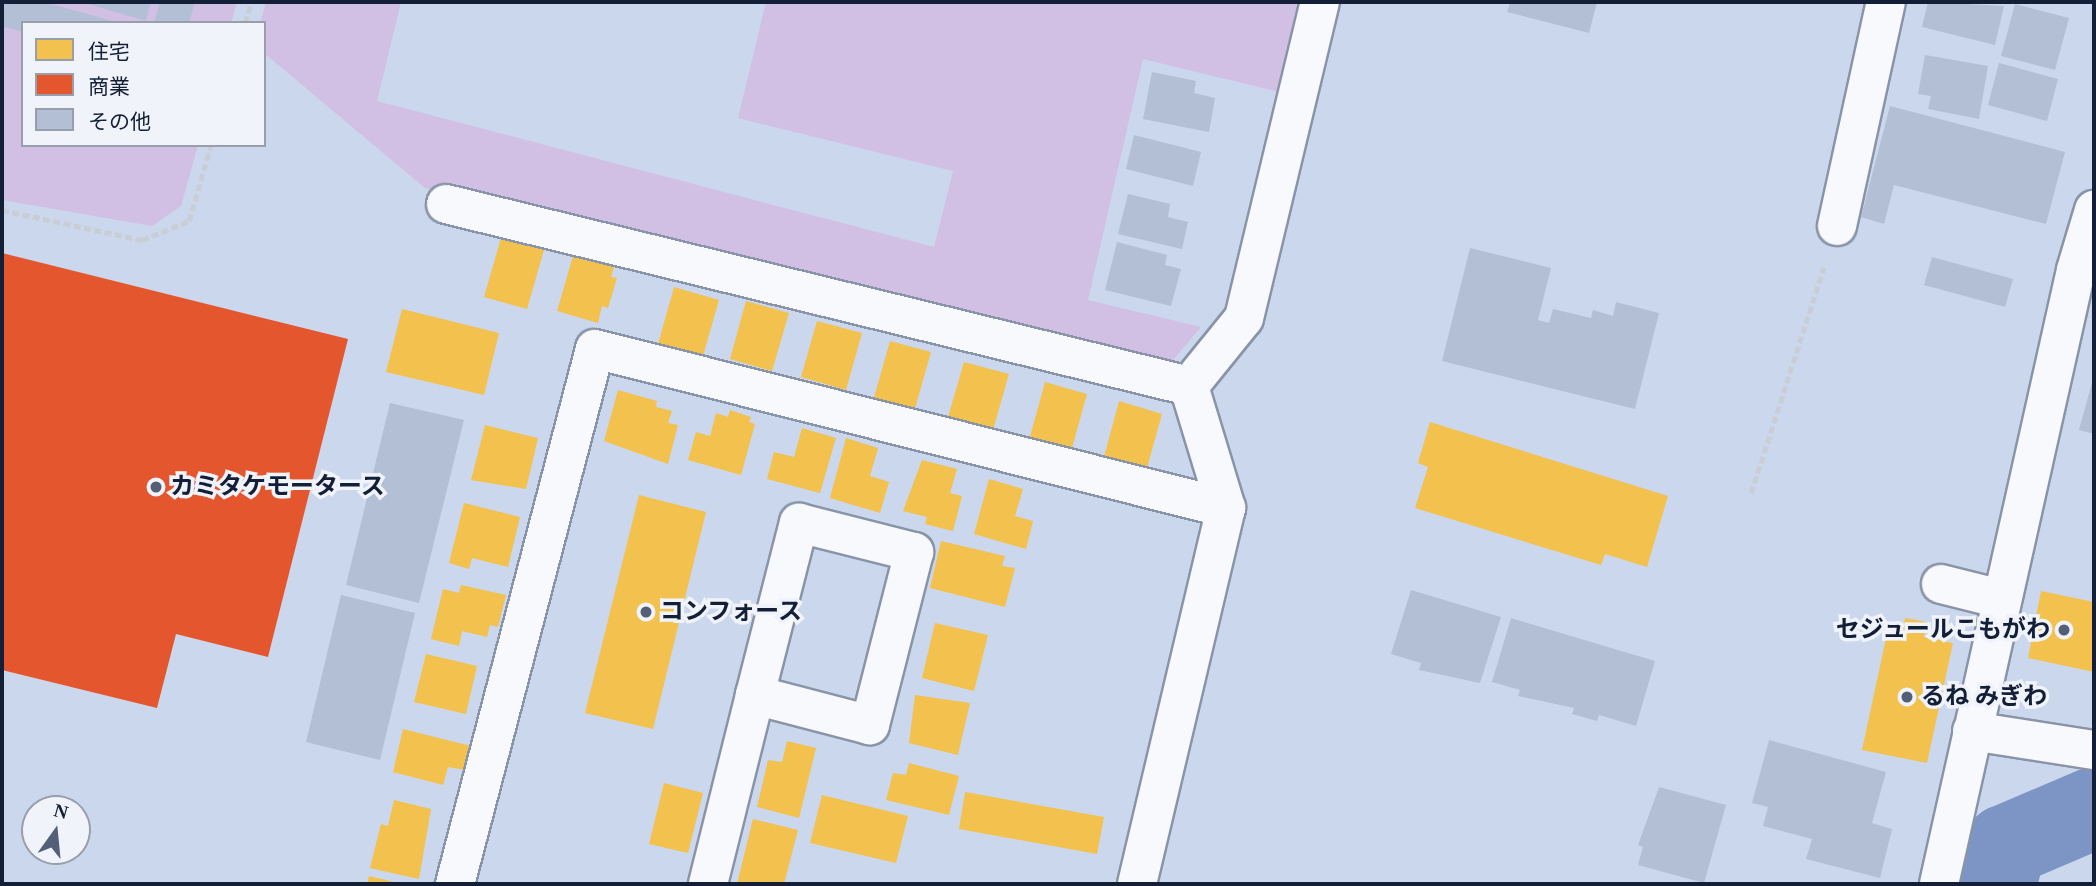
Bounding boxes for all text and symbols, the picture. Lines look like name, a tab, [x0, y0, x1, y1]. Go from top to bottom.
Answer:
legend	[21, 21, 266, 147]
text: 住宅	[88, 40, 130, 64]
text: 商業	[88, 75, 130, 99]
text: その他	[88, 110, 151, 134]
place label: カミタケモータース	[170, 473, 386, 501]
marker: カミタケモータース	[148, 479, 164, 495]
place label: コンフォース	[660, 598, 804, 626]
marker: コンフォース	[638, 604, 654, 620]
place label: セジュールこもがわ	[1834, 616, 2050, 644]
marker: セジュールこもがわ	[2056, 622, 2072, 638]
place label: るね みぎわ	[1921, 683, 2047, 711]
marker: るね みぎわ	[1899, 689, 1915, 705]
north arrow	[21, 795, 91, 865]
text: N	[52, 799, 70, 823]

